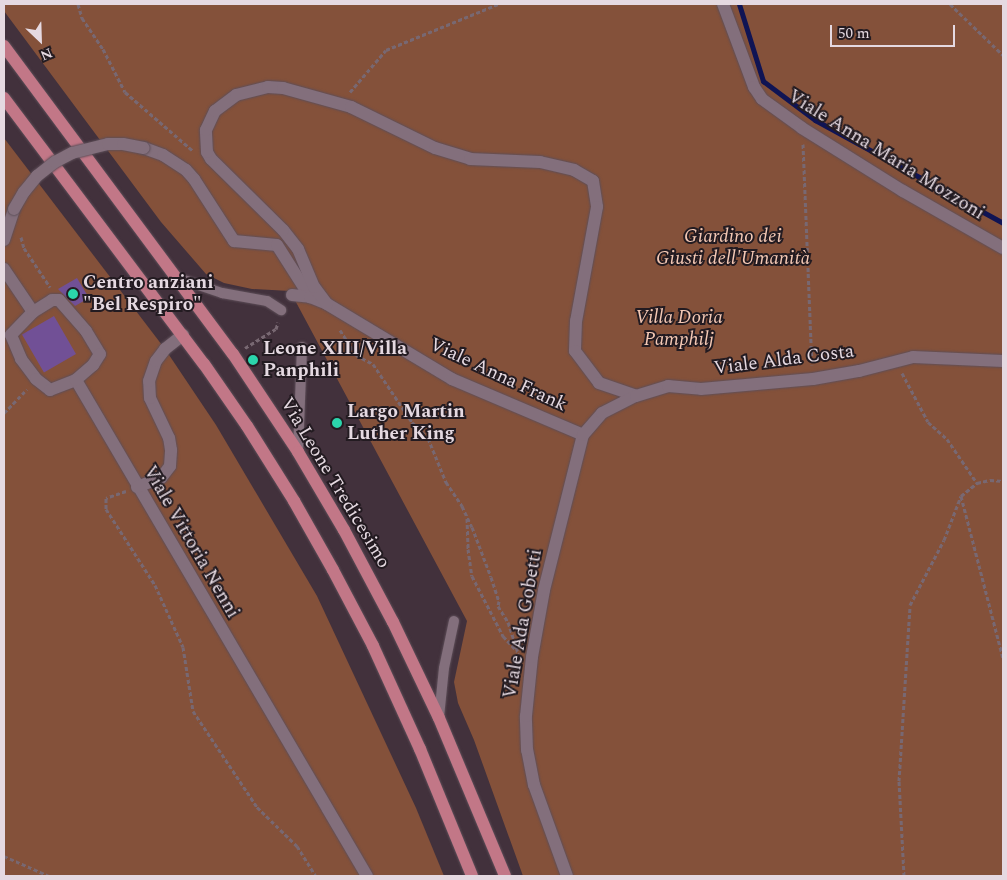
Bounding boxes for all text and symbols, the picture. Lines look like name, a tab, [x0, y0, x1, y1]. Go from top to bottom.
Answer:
north arrow	[15, 15, 65, 65]
scale bar	[832, 15, 957, 47]
text: 50 m	[838, 22, 870, 45]
text: N	[37, 42, 56, 66]
street label: Viale Anna Maria Mozzoni	[783, 85, 989, 225]
park label: Giardino dei Giusti dell'Umanità	[656, 226, 810, 270]
place label: Centro anziani "Bel Respiro"	[83, 272, 213, 316]
marker: Centro anziani "Bel Respiro"	[67, 288, 79, 300]
park label: Villa Doria Pamphilj	[635, 307, 723, 351]
street label: Viale Anna Frank	[426, 333, 570, 417]
place label: Leone XIII/Villa Panphili	[263, 338, 407, 382]
street label: Viale Alda Costa	[713, 340, 855, 380]
marker: Leone XIII/Villa Panphili	[247, 354, 259, 366]
street label: Via Leone Tredicesimo	[275, 394, 395, 572]
place label: Largo Martin Luther King	[347, 401, 465, 445]
marker: Largo Martin Luther King	[331, 417, 343, 429]
street label: Viale Vittoria Nenni	[138, 462, 244, 622]
street label: Viale Ada Gobetti	[499, 547, 547, 701]

